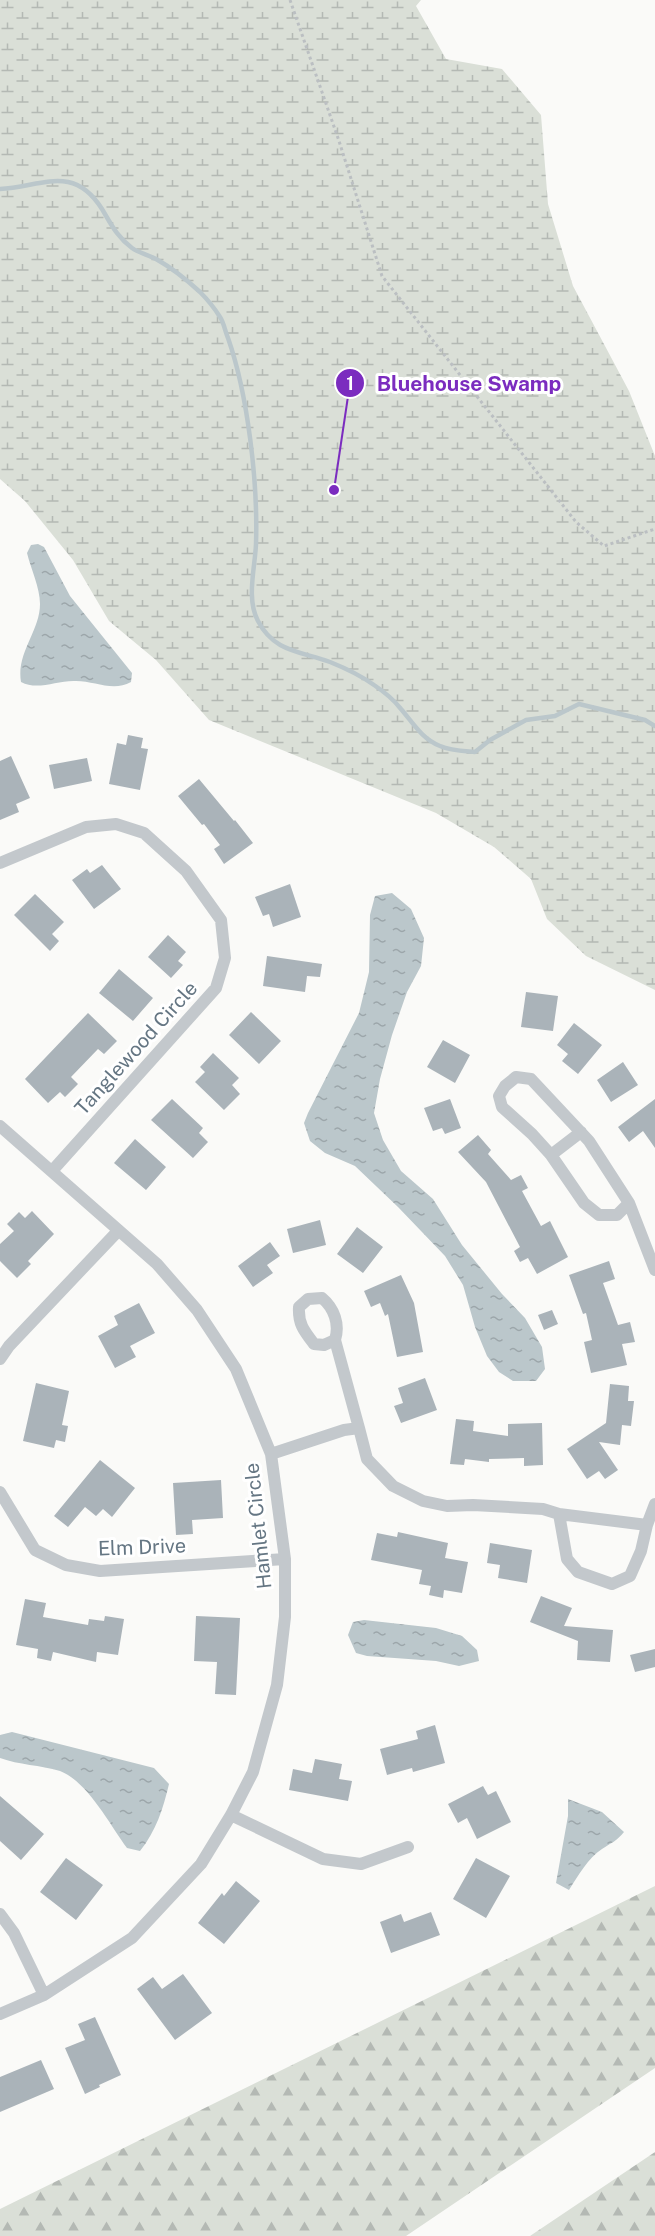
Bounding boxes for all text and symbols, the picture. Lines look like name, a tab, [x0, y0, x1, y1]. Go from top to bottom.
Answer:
callout: Bluehouse Swamp	[335, 364, 574, 403]
text: Bluehouse Swamp	[377, 371, 561, 396]
text: 1	[346, 373, 354, 394]
street label: Tanglewood Circle	[70, 976, 202, 1120]
street label: Hamlet Circle	[239, 1462, 277, 1590]
street label: Elm Drive	[98, 1533, 186, 1561]

